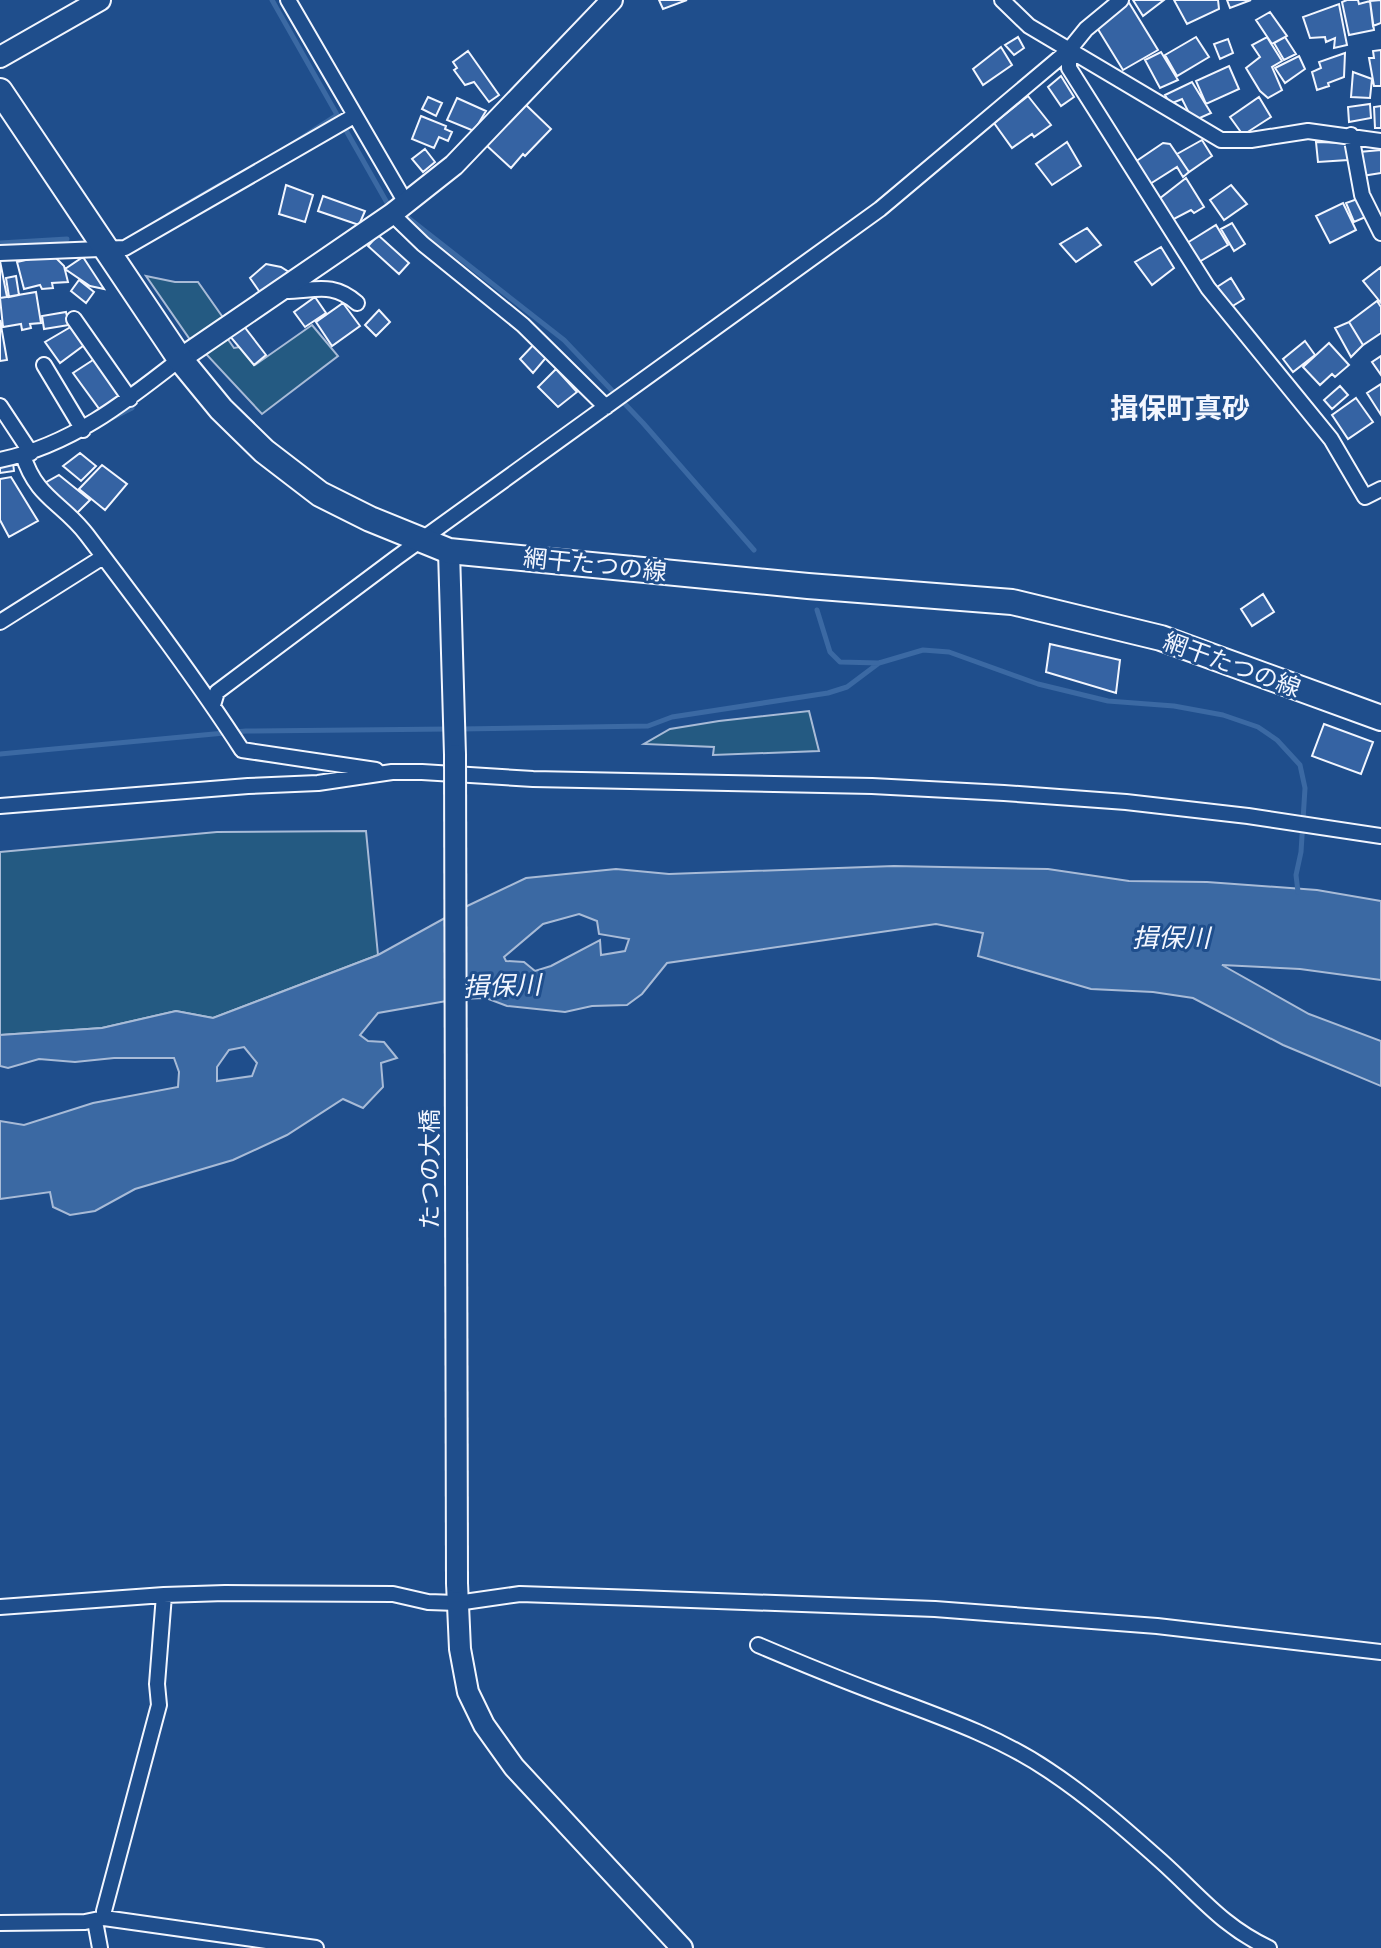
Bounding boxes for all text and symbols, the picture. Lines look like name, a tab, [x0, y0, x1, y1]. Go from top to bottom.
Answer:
district label: 揖保町真砂	[1110, 390, 1250, 425]
street label: 網干たつの線	[522, 542, 668, 586]
street label: 網干たつの線	[1160, 625, 1305, 703]
water label: 揖保川	[1132, 921, 1213, 954]
water label: 揖保川	[462, 968, 545, 1003]
street label: たつの大橋	[414, 1109, 444, 1229]

